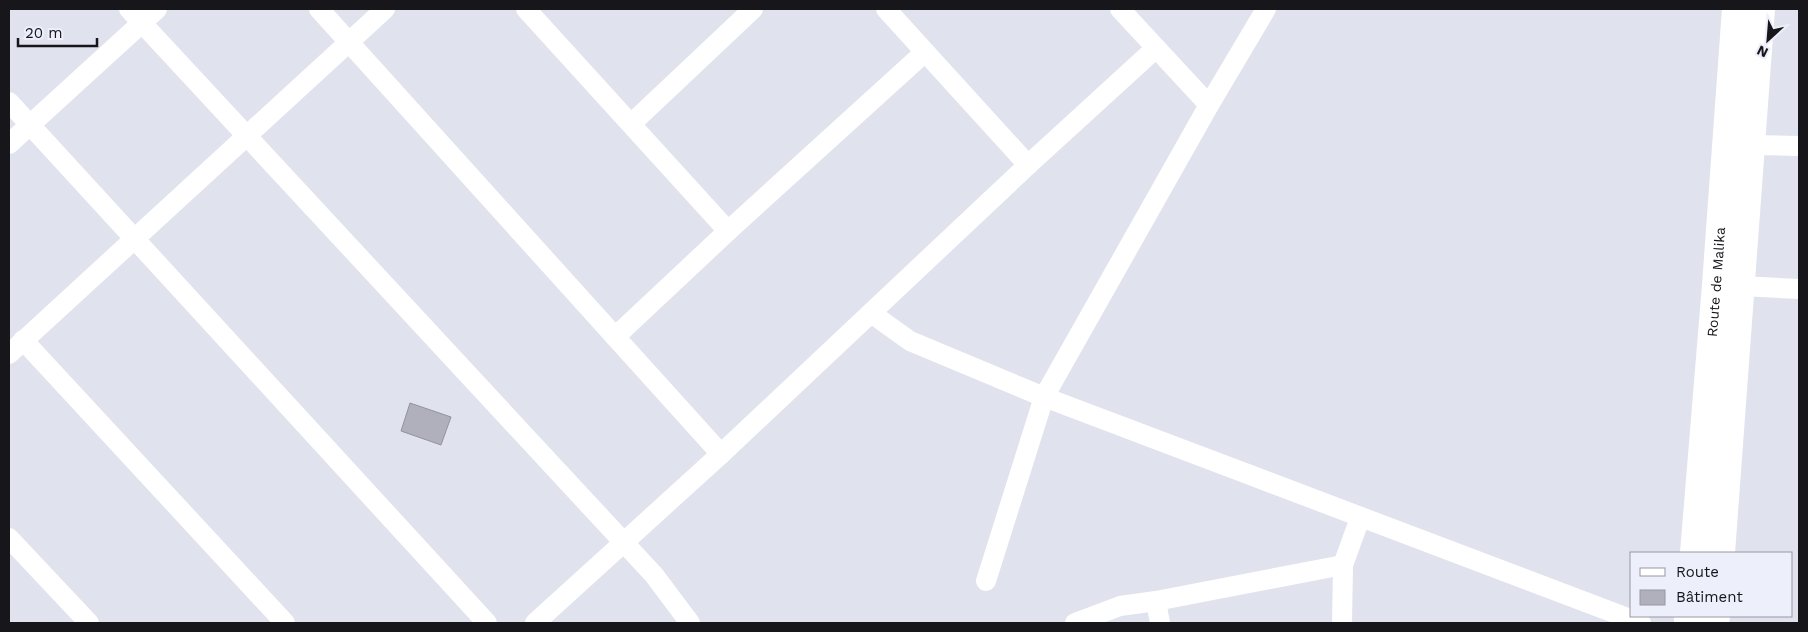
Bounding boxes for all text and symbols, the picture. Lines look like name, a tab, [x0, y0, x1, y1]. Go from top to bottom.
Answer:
scale bar	[18, 15, 96, 47]
north arrow	[1743, 15, 1793, 65]
text: 20 m	[25, 24, 63, 42]
text: N	[1754, 42, 1770, 61]
street label: Route de Malika	[1704, 226, 1728, 337]
legend	[1630, 552, 1793, 617]
text: Route	[1676, 563, 1719, 581]
text: Bâtiment	[1676, 588, 1743, 606]

